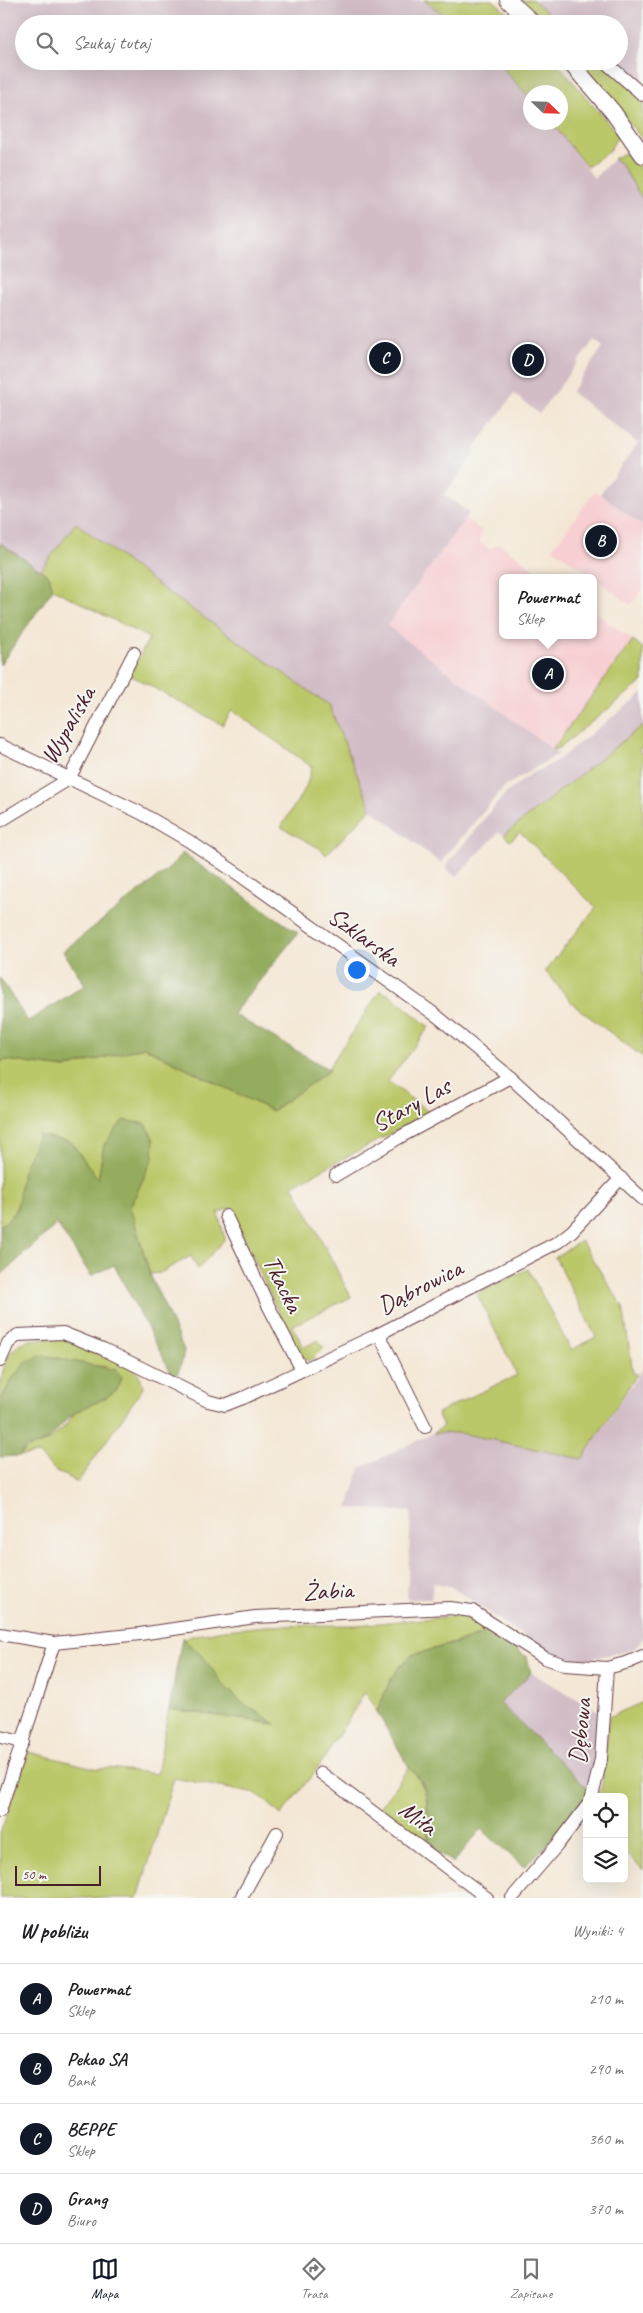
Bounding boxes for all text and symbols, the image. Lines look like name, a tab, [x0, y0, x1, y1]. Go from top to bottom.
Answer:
search box	[15, 15, 628, 70]
icon: search	[33, 29, 61, 57]
text: Szukaj tutaj	[73, 31, 150, 55]
north arrow	[523, 85, 568, 130]
pin: C	[369, 339, 401, 377]
pin: D	[512, 341, 544, 379]
pin: B	[585, 522, 617, 560]
popup	[499, 574, 597, 639]
text: Powermat	[516, 585, 580, 609]
text: Sklep	[516, 609, 544, 629]
pin: A	[532, 655, 564, 693]
street label: Wypaliska	[33, 678, 104, 769]
street label: Szklarska	[322, 900, 408, 975]
your location	[344, 957, 370, 983]
street label: Stary Las	[366, 1069, 458, 1140]
street label: Tkacka	[256, 1250, 311, 1320]
street label: Dąbrowica	[372, 1251, 470, 1322]
street label: Żabia	[302, 1574, 356, 1608]
street label: Dębowa	[561, 1695, 599, 1765]
street label: Miła	[393, 1793, 445, 1844]
map controls	[583, 1793, 628, 1883]
button: locate	[583, 1793, 628, 1838]
button: layers	[583, 1838, 628, 1883]
scale bar	[15, 1863, 101, 1886]
text: 50 m	[22, 1866, 46, 1883]
text: W pobliżu	[20, 1918, 87, 1944]
text: Wyniki: 4	[572, 1921, 623, 1941]
text: Powermat	[67, 1977, 130, 2001]
text: A	[32, 1989, 40, 2009]
text: 210 m	[589, 1989, 623, 2009]
text: Sklep	[67, 2001, 95, 2021]
text: Pekao SA	[67, 2047, 127, 2071]
text: B	[32, 2059, 40, 2079]
text: 290 m	[589, 2059, 623, 2079]
text: Bank	[67, 2071, 95, 2091]
text: BEPPE	[67, 2117, 115, 2141]
text: C	[32, 2129, 40, 2149]
text: 360 m	[589, 2129, 623, 2149]
text: Sklep	[67, 2141, 95, 2161]
text: Grang	[67, 2187, 107, 2211]
text: D	[31, 2199, 41, 2219]
text: 370 m	[589, 2199, 623, 2219]
text: Biuro	[67, 2211, 96, 2231]
tab: Mapa	[91, 2255, 119, 2302]
tab: Trasa	[300, 2255, 328, 2302]
tab: Zapisane	[510, 2255, 552, 2302]

